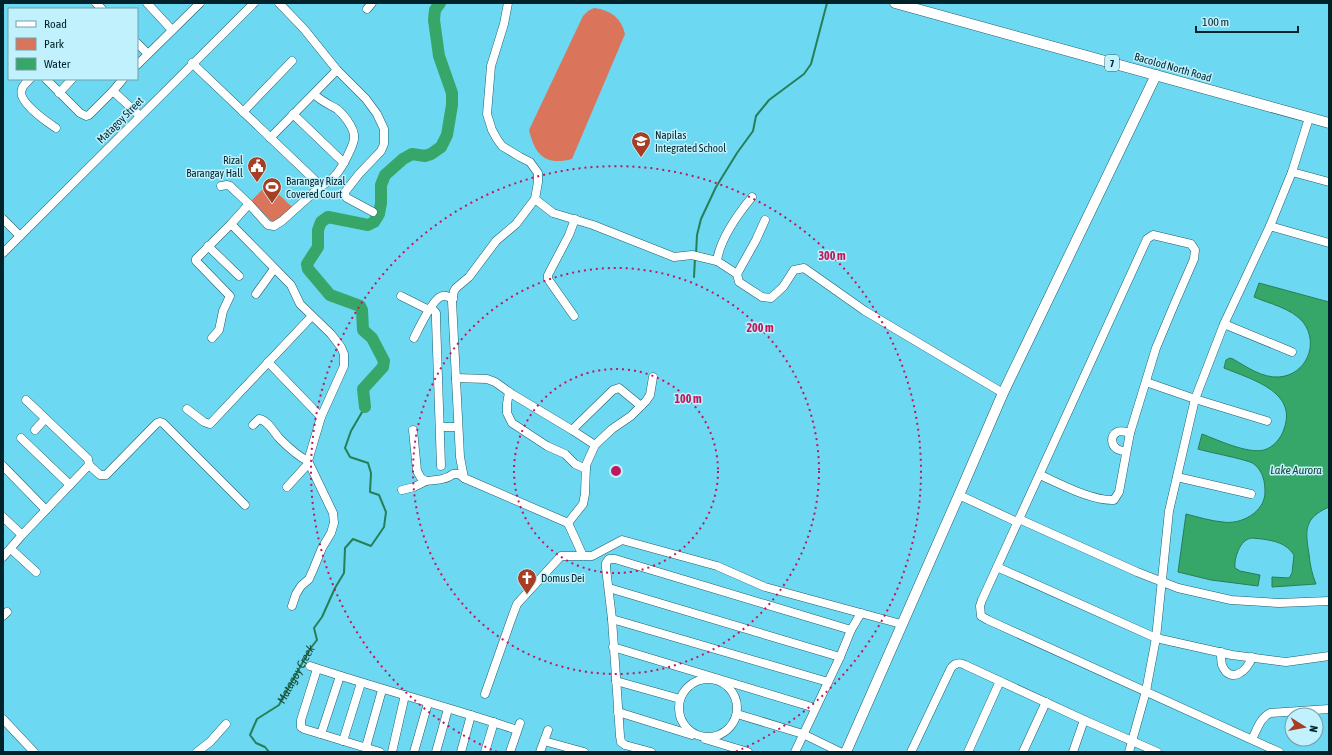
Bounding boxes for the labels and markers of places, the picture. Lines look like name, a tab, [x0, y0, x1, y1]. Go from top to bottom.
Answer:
place label: Napilas Integrated School	[655, 129, 726, 154]
school or university icon: Napilas Integrated School	[630, 130, 652, 158]
place label: Rizal Barangay Hall	[186, 154, 243, 179]
public building icon: Rizal Barangay Hall	[246, 155, 268, 183]
place label: Barangay Rizal Covered Court	[286, 175, 346, 200]
sports icon: Barangay Rizal Covered Court	[261, 176, 283, 204]
centre of rings	[609, 464, 623, 478]
church icon: Domus Dei	[516, 567, 538, 595]
place label: Domus Dei	[541, 572, 585, 584]

